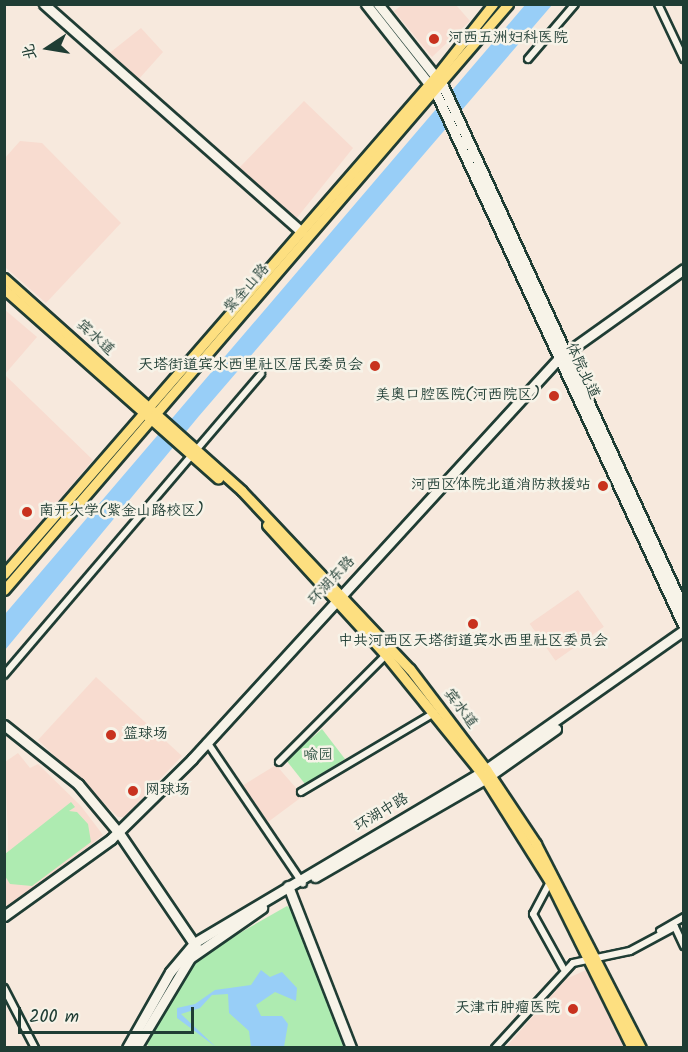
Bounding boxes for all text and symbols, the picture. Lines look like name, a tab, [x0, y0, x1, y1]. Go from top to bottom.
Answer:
north arrow	[18, 18, 78, 78]
marker: 河西五洲妇科医院	[425, 30, 443, 48]
place label: 河西五洲妇科医院	[448, 30, 568, 48]
text: 北	[16, 41, 44, 62]
street label: 紫金山路	[221, 260, 273, 318]
street label: 宾水道	[72, 316, 118, 360]
street label: 体院北道	[561, 340, 603, 402]
place label: 天塔街道宾水西里社区居民委员会	[138, 357, 363, 375]
marker: 天塔街道宾水西里社区居民委员会	[368, 359, 382, 373]
place label: 美奥口腔医院(河西院区)	[375, 387, 540, 405]
marker: 美奥口腔医院(河西院区)	[545, 387, 563, 405]
place label: 河西区体院北道消防救援站	[411, 477, 591, 495]
marker: 河西区体院北道消防救援站	[596, 479, 610, 493]
place label: 南开大学(紫金山路校区)	[39, 503, 204, 521]
marker: 南开大学(紫金山路校区)	[20, 505, 34, 519]
street label: 环湖东路	[305, 553, 359, 609]
marker: 中共河西区天塔街道宾水西里社区委员会	[466, 617, 480, 631]
place label: 中共河西区天塔街道宾水西里社区委员会	[338, 633, 608, 651]
street label: 宾水道	[439, 686, 481, 732]
place label: 篮球场	[123, 726, 168, 744]
marker: 篮球场	[104, 728, 118, 742]
park label: 喻园	[303, 747, 333, 765]
place label: 网球场	[145, 782, 190, 800]
marker: 网球场	[126, 784, 140, 798]
street label: 环湖中路	[352, 790, 412, 836]
scale bar	[21, 995, 196, 1033]
place label: 天津市肿瘤医院	[455, 1000, 560, 1018]
marker: 天津市肿瘤医院	[564, 1000, 582, 1018]
text: 200 m	[29, 1003, 79, 1032]

